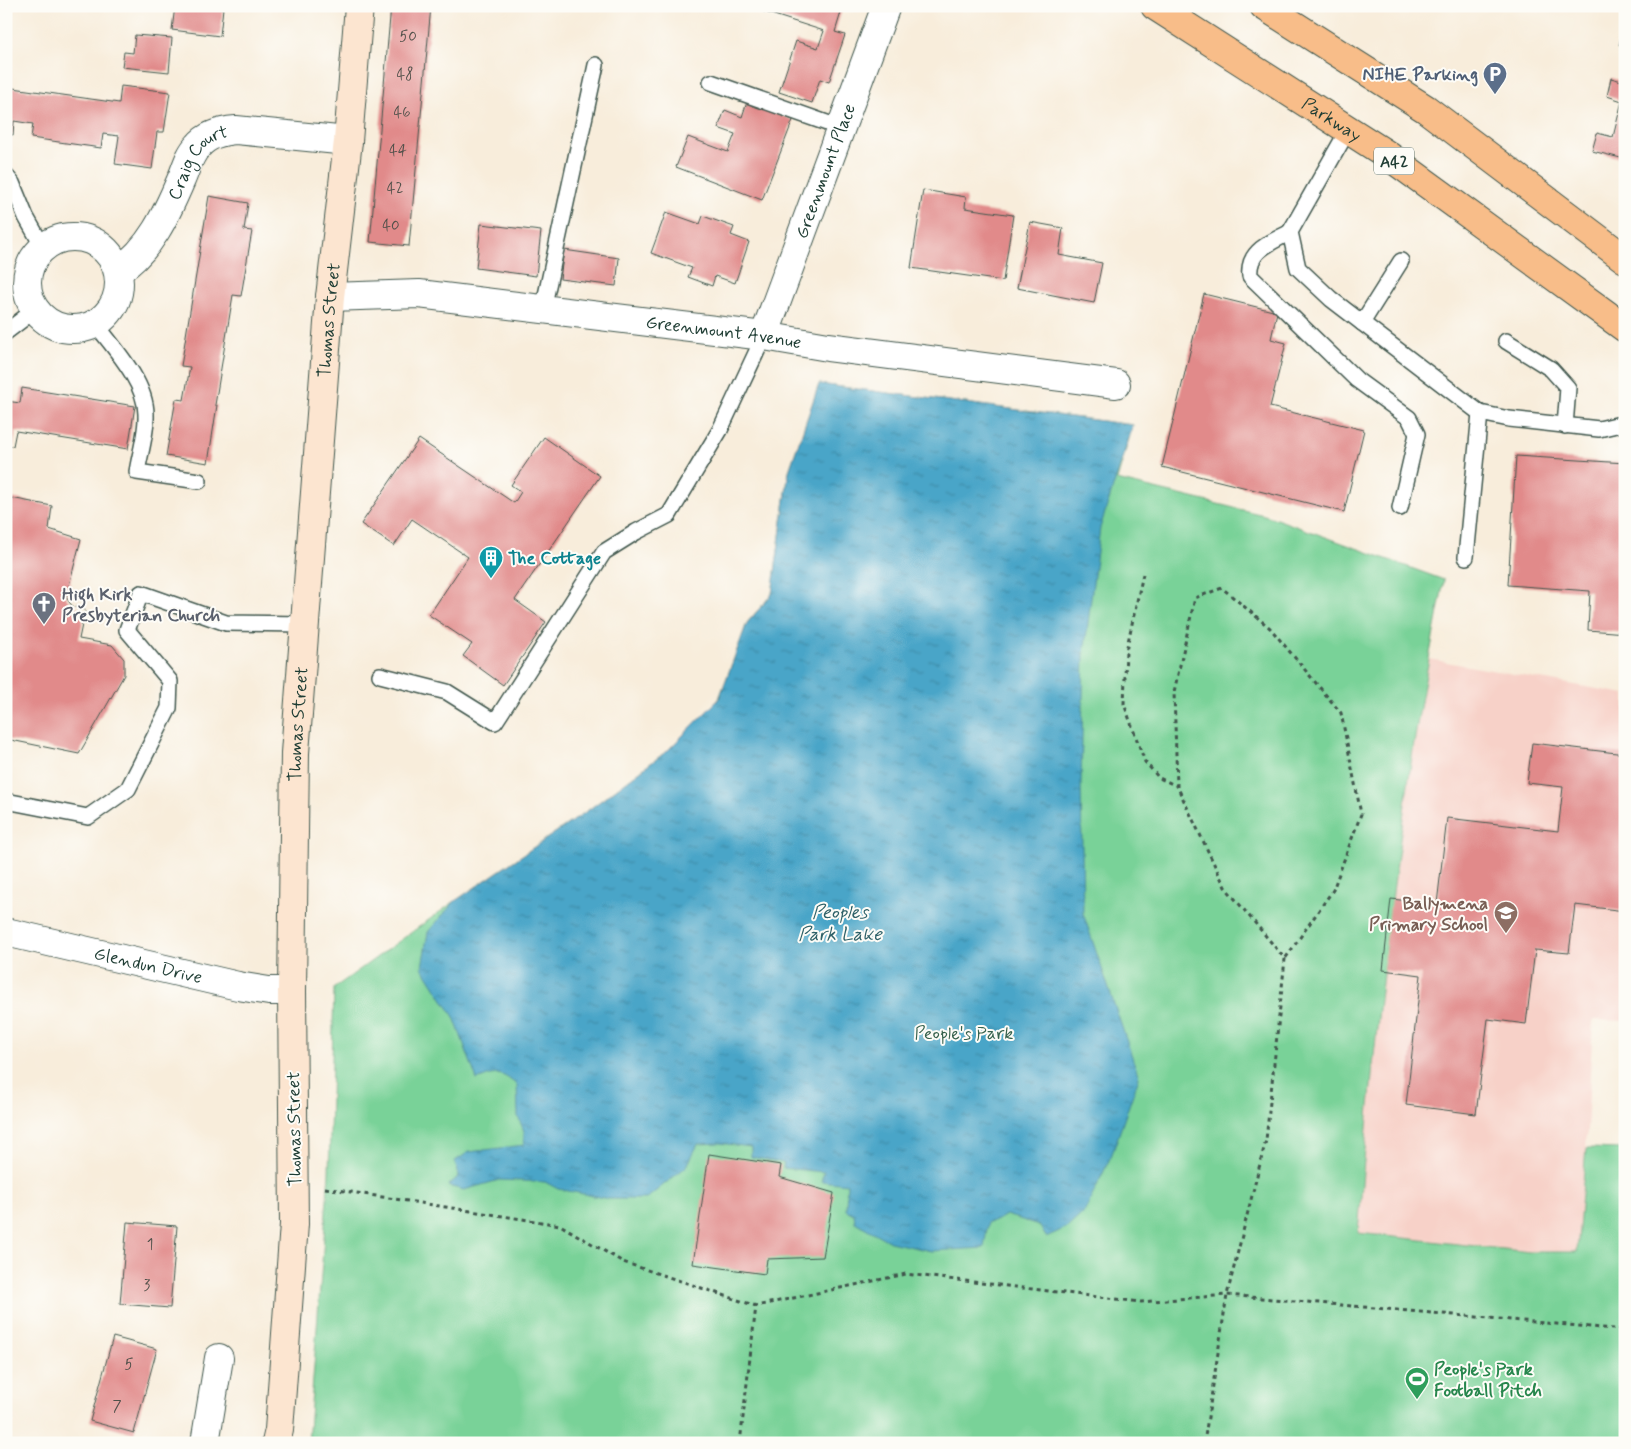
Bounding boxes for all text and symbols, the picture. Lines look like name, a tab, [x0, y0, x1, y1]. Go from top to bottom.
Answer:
house number: 50	[399, 27, 417, 47]
parking icon: NIHE Parking	[1482, 61, 1508, 95]
place label: NIHE Parking	[1363, 63, 1478, 87]
house number: 48	[397, 65, 413, 85]
street label: Parkway	[1297, 92, 1366, 148]
street label: Greenmount Place	[790, 100, 862, 242]
house number: 46	[393, 103, 411, 123]
street label: Craig Court	[163, 120, 230, 204]
house number: 44	[389, 141, 407, 161]
road number: A42	[1374, 148, 1414, 175]
house number: 42	[387, 179, 403, 199]
house number: 40	[382, 216, 400, 236]
street label: Thomas Street	[313, 262, 347, 379]
street label: Greenmount Avenue	[644, 311, 803, 355]
building icon: The Cottage	[478, 545, 504, 579]
place label: The Cottage	[508, 547, 601, 571]
place label: High Kirk Presbyterian Church	[62, 583, 220, 628]
church icon: High Kirk Presbyterian Church	[31, 591, 57, 625]
street label: Thomas Street	[284, 666, 315, 782]
place label: Ballymena Primary School	[1369, 892, 1488, 937]
water label: Peoples Park Lake	[798, 900, 883, 947]
school or university icon: Ballymena Primary School	[1493, 900, 1519, 934]
street label: Glendun Drive	[92, 942, 204, 990]
park label: People's Park	[915, 1022, 1013, 1046]
street label: Thomas Street	[282, 1071, 308, 1187]
house number: 1	[147, 1235, 153, 1255]
house number: 3	[144, 1276, 151, 1296]
house number: 5	[124, 1355, 134, 1375]
place label: People's Park Football Pitch	[1434, 1358, 1542, 1403]
sports icon: People's Park Football Pitch	[1404, 1366, 1430, 1400]
house number: 7	[112, 1397, 122, 1417]

